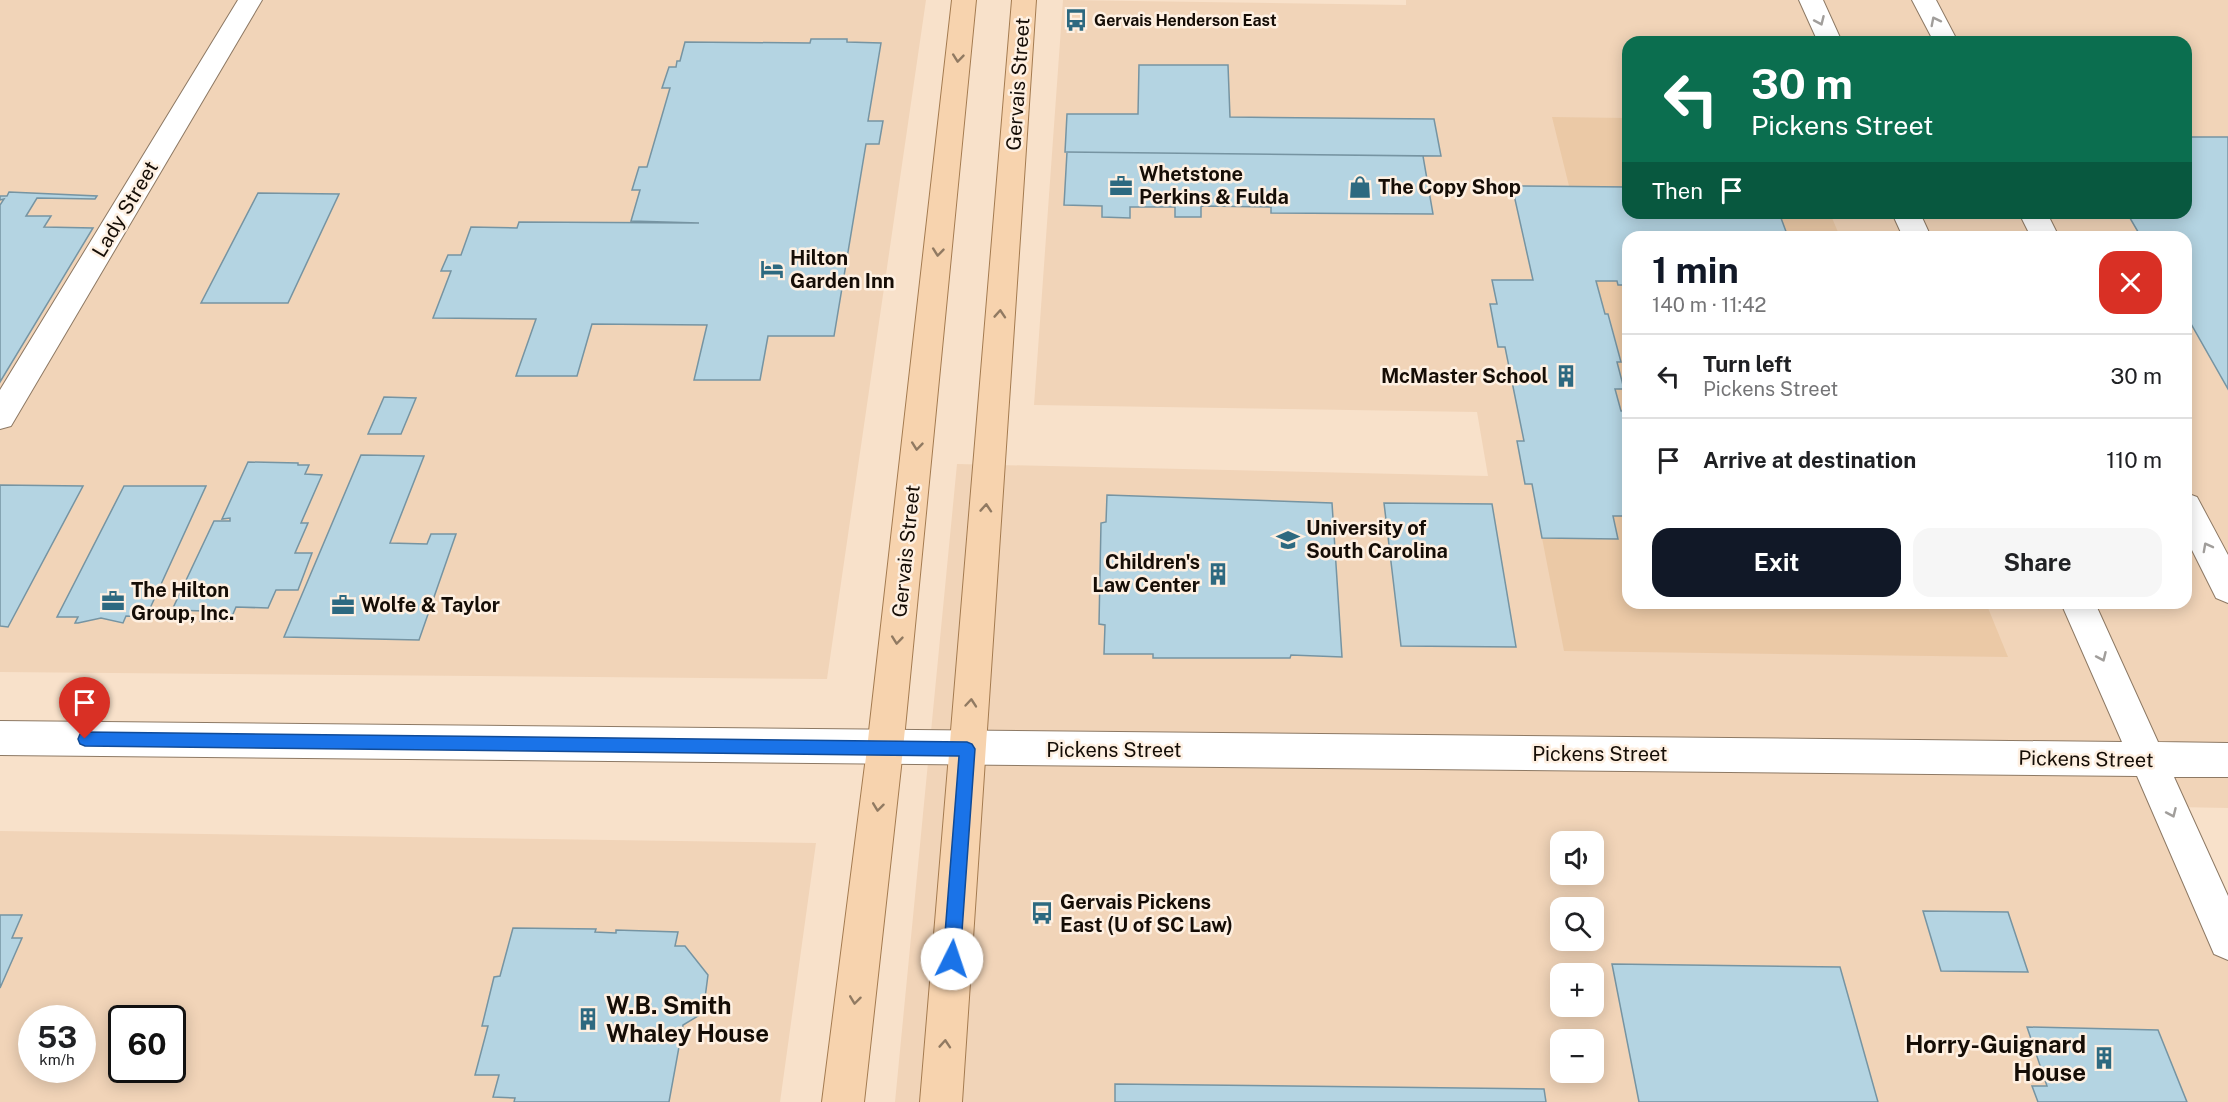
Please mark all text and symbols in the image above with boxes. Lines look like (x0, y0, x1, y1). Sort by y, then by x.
bus stop icon: Gervais Henderson East (1063, 7, 1089, 33)
place label: Gervais Henderson East (1094, 11, 1277, 30)
one-way arrow (1813, 15, 1825, 26)
street label: Gervais Street (1001, 17, 1035, 151)
one-way arrow (1931, 17, 1942, 27)
one-way arrow (952, 54, 965, 63)
text: 30 m (1751, 59, 1853, 108)
icon: left (1652, 60, 1730, 138)
text: Pickens Street (1751, 109, 1934, 141)
street label: Lady Street (87, 156, 163, 262)
place label: Whetstone Perkins & Fulda (1139, 162, 1289, 209)
office icon: Whetstone Perkins & Fulda (1108, 173, 1134, 199)
shop icon: The Copy Shop (1347, 174, 1373, 200)
icon: arrive (1715, 174, 1748, 207)
place label: The Copy Shop (1378, 175, 1521, 199)
text: Then (1652, 178, 1703, 204)
place label: Hilton Garden Inn (790, 246, 895, 293)
one-way arrow (932, 248, 945, 257)
text: 1 min (1652, 249, 1739, 291)
button: close (2099, 251, 2162, 314)
hotel icon: Hilton Garden Inn (759, 256, 785, 282)
text: 140 m · 11:42 (1652, 293, 1766, 317)
one-way arrow (993, 309, 1006, 318)
text: Turn left (1703, 351, 1792, 377)
icon: left (1652, 360, 1685, 393)
building icon: McMaster School (1553, 363, 1579, 389)
text: 30 m (2110, 363, 2162, 389)
place label: McMaster School (1381, 364, 1548, 388)
text: Pickens Street (1703, 377, 1838, 401)
one-way arrow (911, 441, 924, 451)
icon: arrive (1652, 444, 1685, 477)
text: Arrive at destination (1703, 447, 1916, 473)
text: 110 m (2106, 447, 2162, 473)
street label: Gervais Street (887, 483, 925, 619)
one-way arrow (979, 504, 992, 513)
place label: University of South Carolina (1306, 516, 1448, 563)
school or university icon: University of South Carolina (1275, 527, 1301, 553)
button: Exit (1652, 528, 1901, 597)
button: Share (1913, 528, 2162, 597)
one-way arrow (2203, 543, 2214, 553)
place label: Children's Law Center (1092, 550, 1200, 597)
building icon: Children's Law Center (1205, 561, 1231, 587)
place label: The Hilton Group, Inc. (131, 578, 234, 625)
office icon: The Hilton Group, Inc. (100, 588, 126, 614)
office icon: Wolfe & Taylor (330, 592, 356, 618)
place label: Wolfe & Taylor (361, 593, 500, 617)
one-way arrow (891, 635, 904, 644)
one-way arrow (2095, 650, 2107, 661)
pin (59, 677, 110, 739)
icon: arrive (68, 686, 101, 719)
one-way arrow (964, 698, 977, 707)
street label: Pickens Street (1046, 738, 1182, 762)
street label: Pickens Street (1532, 742, 1668, 766)
street label: Pickens Street (2018, 746, 2154, 772)
one-way arrow (873, 802, 885, 811)
one-way arrow (2164, 806, 2176, 817)
map controls (1550, 831, 1604, 1083)
button: sound (1550, 831, 1604, 885)
place label: Gervais Pickens East (U of SC Law) (1060, 890, 1233, 937)
button: search (1550, 897, 1604, 951)
bus stop icon: Gervais Pickens East (U of SC Law) (1029, 900, 1055, 926)
position arrow (920, 927, 984, 991)
button: + (1550, 963, 1604, 1017)
place label: W.B. Smith Whaley House (606, 991, 769, 1047)
one-way arrow (850, 996, 862, 1005)
speed limit sign: 60 (108, 1005, 186, 1083)
building icon: W.B. Smith Whaley House (575, 1006, 601, 1032)
text: 53 (37, 1019, 77, 1055)
button: − (1550, 1029, 1604, 1083)
place label: Horry-Guignard House (1905, 1030, 2086, 1086)
one-way arrow (938, 1039, 951, 1048)
building icon: Horry-Guignard House (2091, 1045, 2117, 1071)
text: km/h (39, 1051, 75, 1068)

